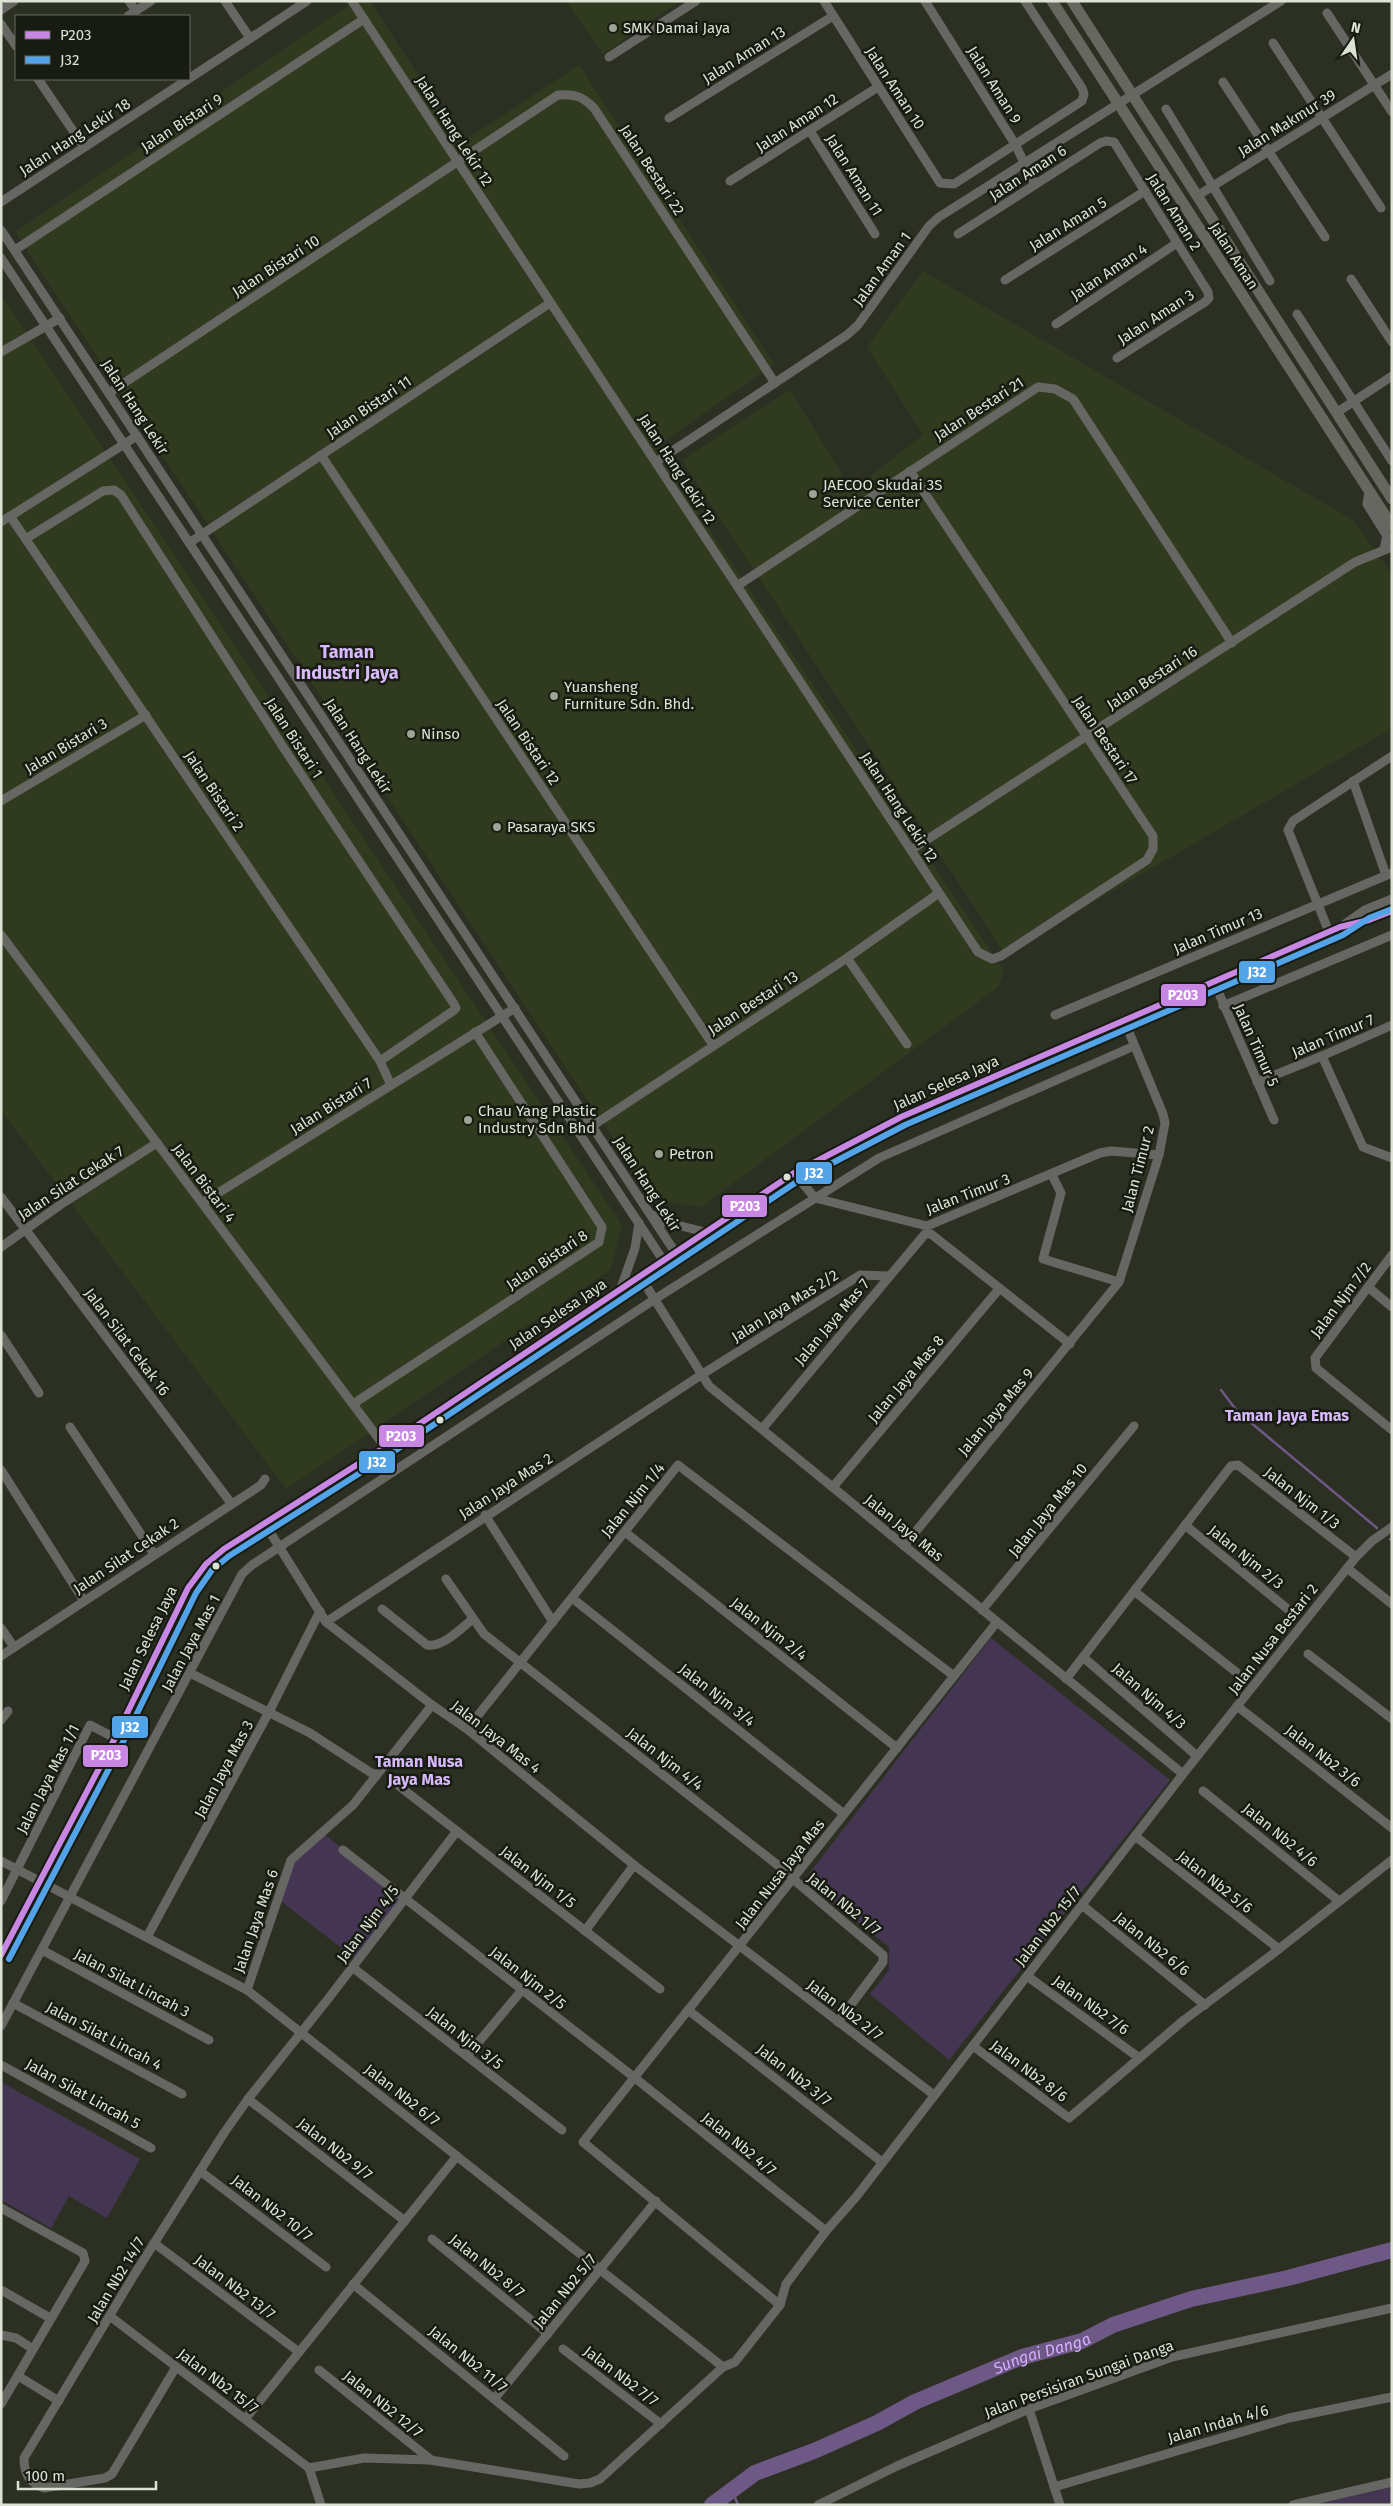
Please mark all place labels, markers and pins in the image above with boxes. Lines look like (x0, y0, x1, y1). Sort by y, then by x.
place label: SMK Damai Jaya (623, 19, 730, 37)
marker: SMK Damai Jaya (607, 22, 619, 34)
place label: JAECOO Skudai 3S Service Center (823, 476, 942, 511)
marker: JAECOO Skudai 3S Service Center (807, 488, 819, 500)
place label: Yuansheng Furniture Sdn. Bhd. (564, 678, 694, 713)
marker: Yuansheng Furniture Sdn. Bhd. (548, 690, 560, 702)
place label: Ninso (421, 725, 460, 743)
marker: Ninso (405, 728, 417, 740)
place label: Pasaraya SKS (507, 818, 595, 836)
marker: Pasaraya SKS (491, 821, 503, 833)
place label: Chau Yang Plastic Industry Sdn Bhd (478, 1102, 596, 1137)
marker: Chau Yang Plastic Industry Sdn Bhd (462, 1114, 474, 1126)
place label: Petron (669, 1145, 714, 1163)
marker: Petron (653, 1148, 665, 1160)
unlabelled marker (782, 1172, 792, 1182)
unlabelled marker (435, 1415, 445, 1425)
unlabelled marker (211, 1561, 221, 1571)

